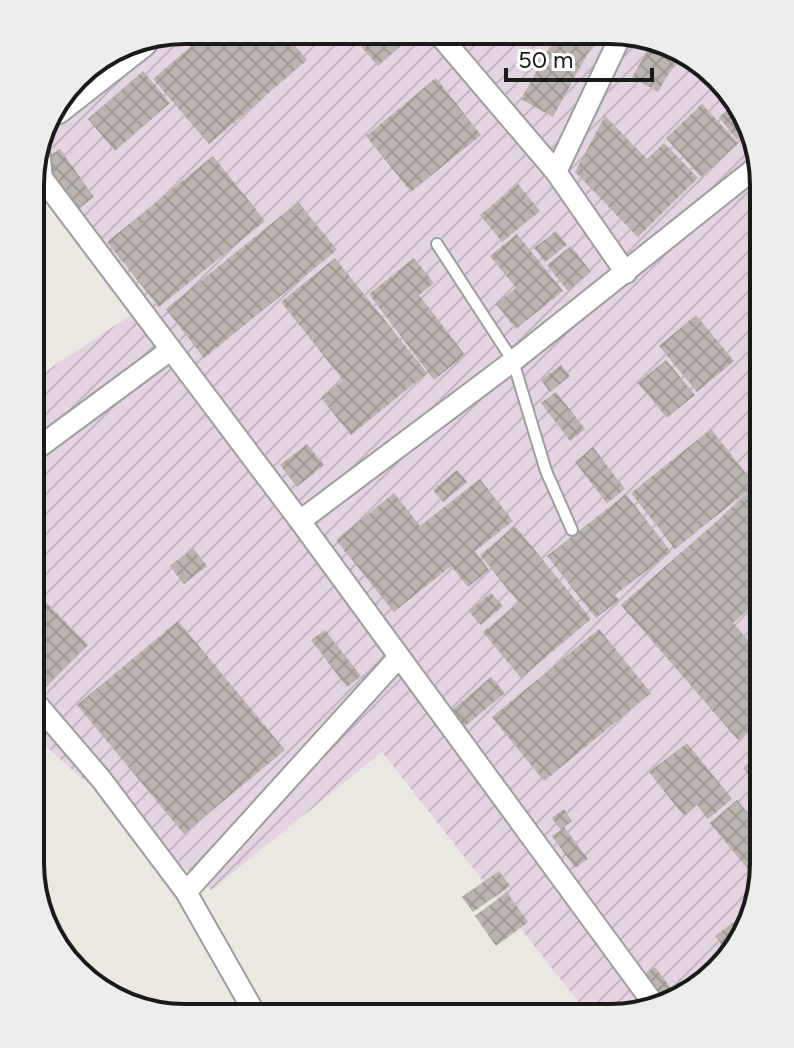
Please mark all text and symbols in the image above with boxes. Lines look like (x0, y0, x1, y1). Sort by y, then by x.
scale bar (506, 32, 652, 82)
text: 50 m (518, 45, 574, 74)

